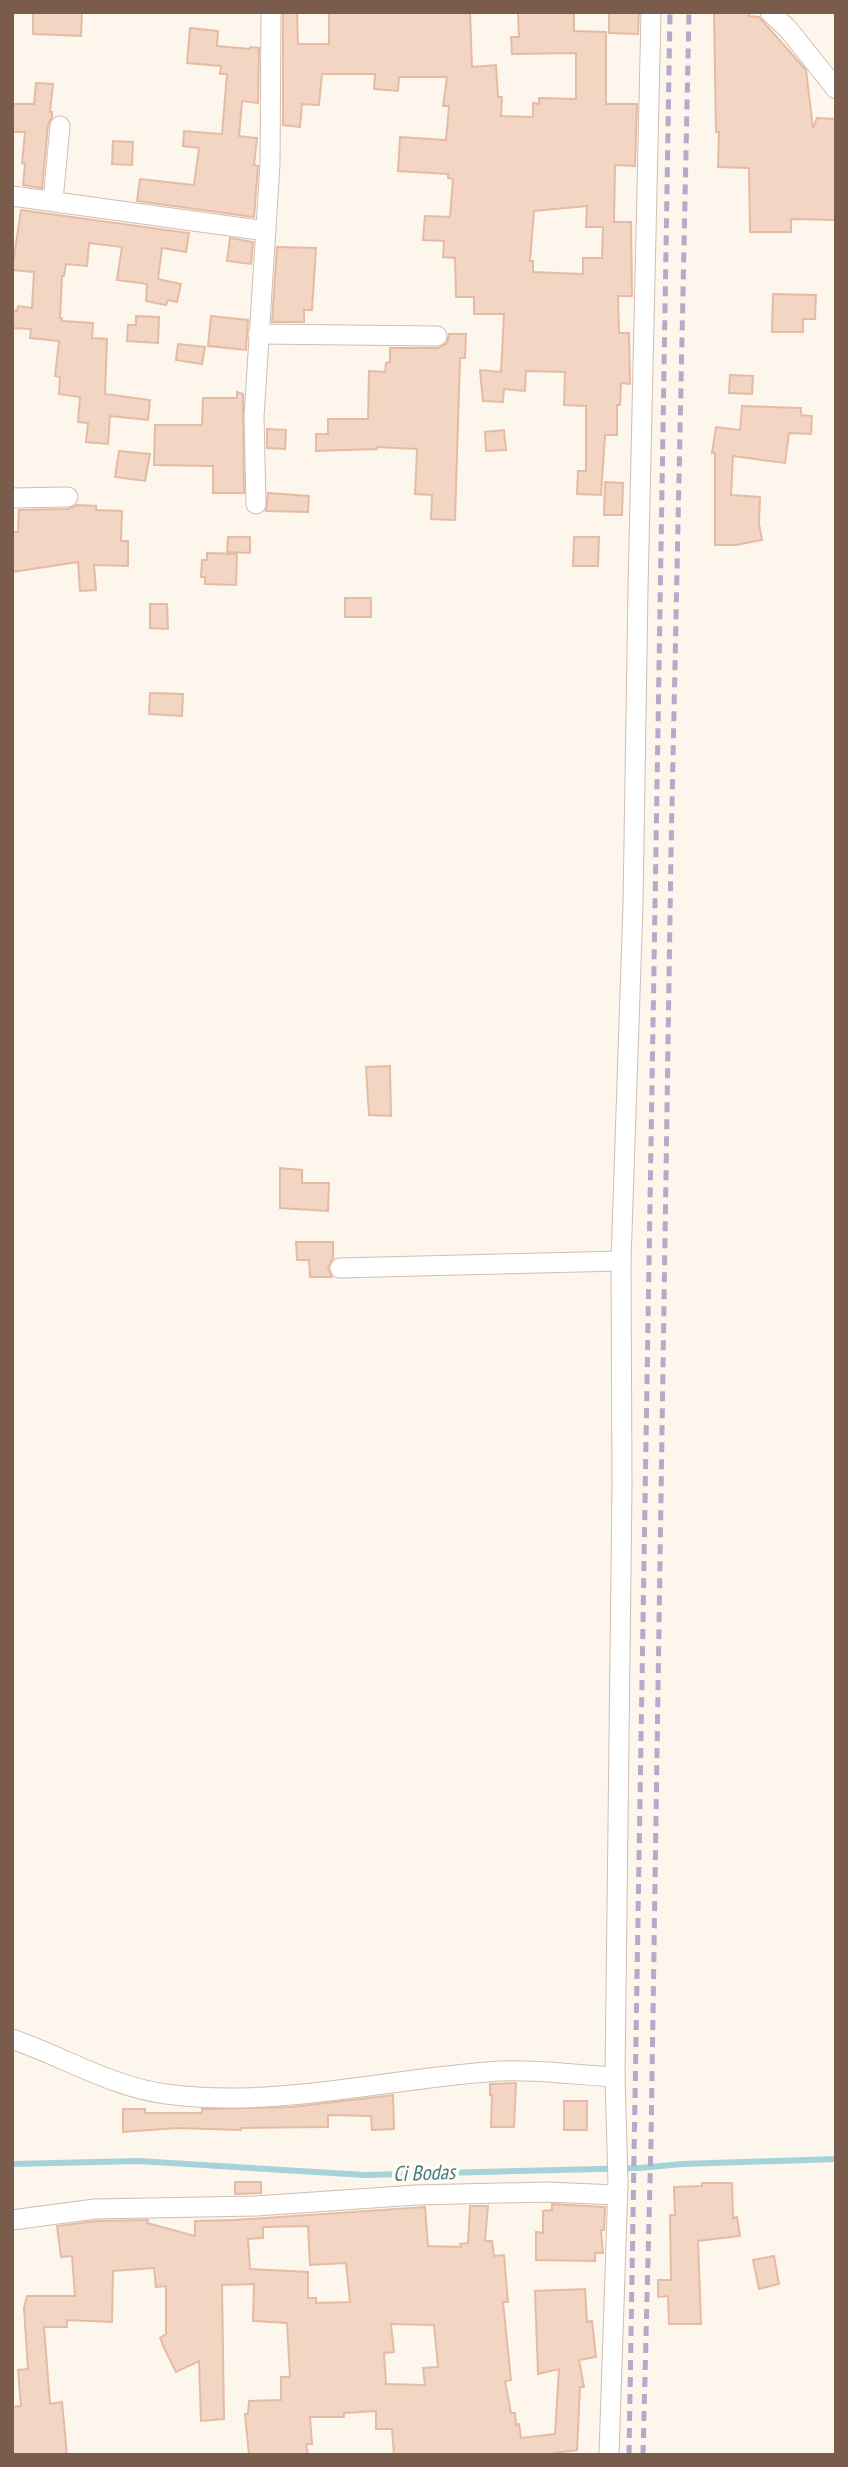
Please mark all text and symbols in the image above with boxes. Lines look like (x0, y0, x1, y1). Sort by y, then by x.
water label: Ci Bodas (392, 2158, 457, 2187)

